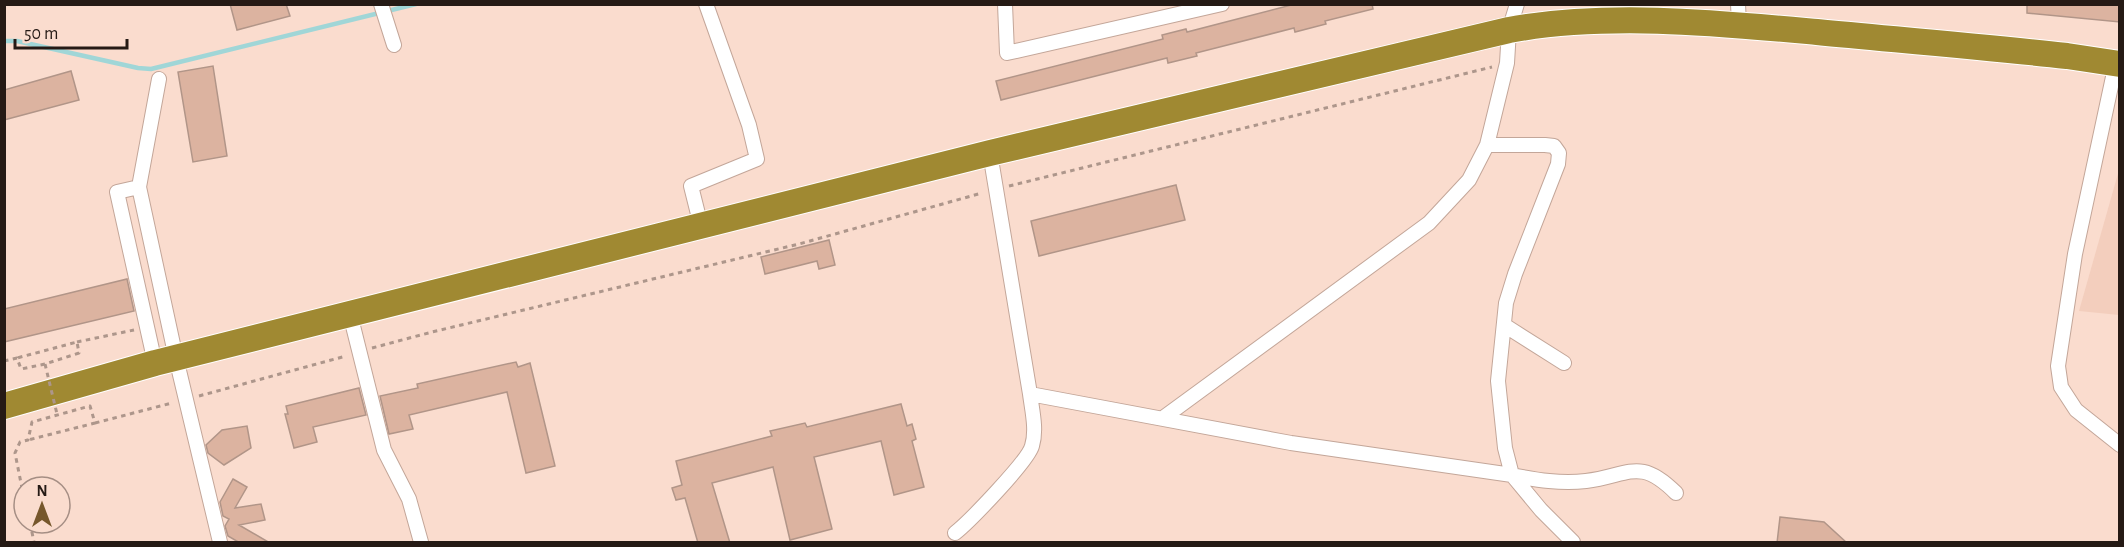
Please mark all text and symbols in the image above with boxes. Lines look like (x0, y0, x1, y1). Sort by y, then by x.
scale bar (15, 12, 128, 50)
text: 50 m (24, 25, 58, 43)
north arrow (12, 475, 72, 535)
text: N (36, 483, 48, 499)

